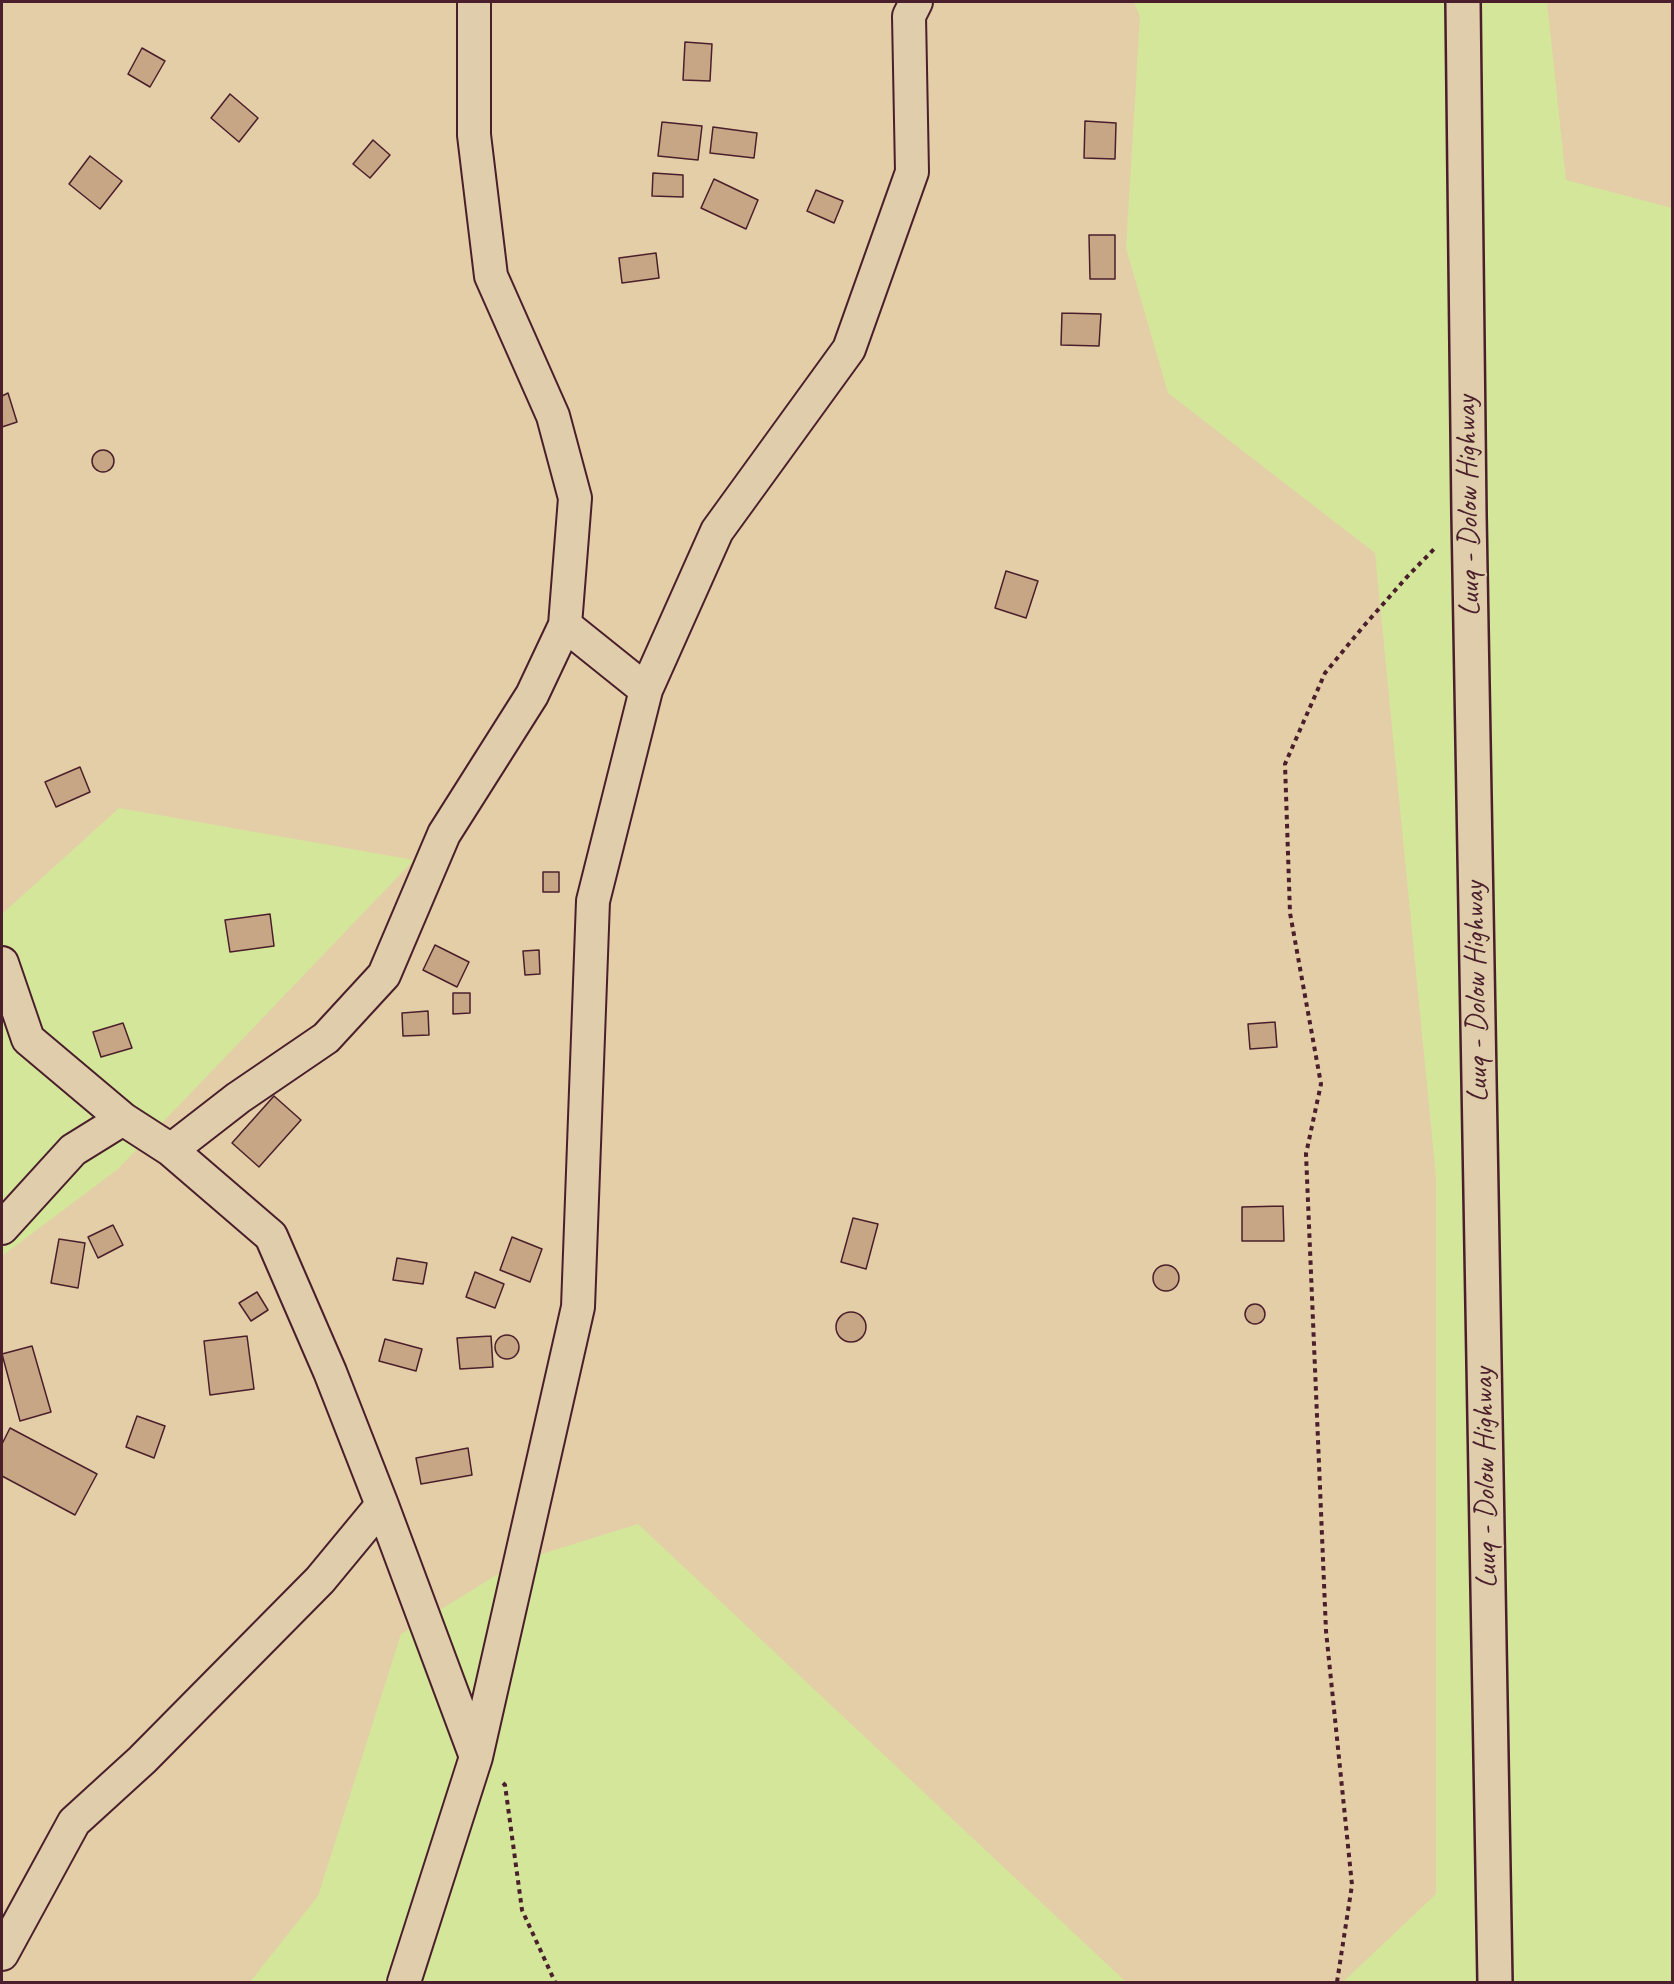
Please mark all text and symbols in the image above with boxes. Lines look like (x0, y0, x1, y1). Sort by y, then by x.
street label: Luuq - Dolow Highway (1449, 395, 1489, 617)
street label: Luuq - Dolow Highway (1457, 881, 1497, 1103)
street label: Luuq - Dolow Highway (1466, 1367, 1506, 1589)

